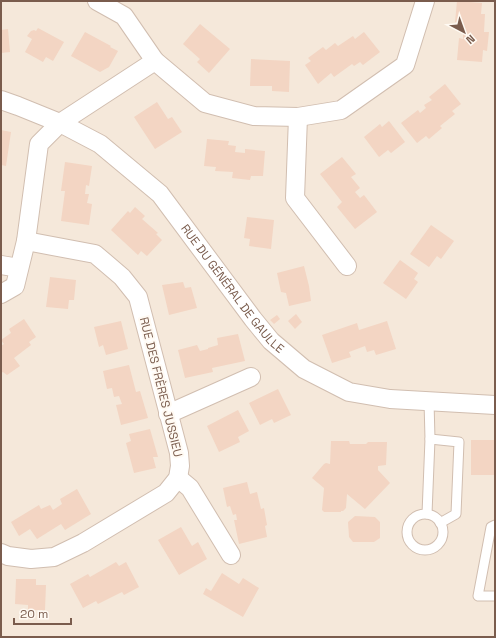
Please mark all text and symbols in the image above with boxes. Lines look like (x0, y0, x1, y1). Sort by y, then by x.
north arrow (444, 12, 484, 52)
text: N (463, 32, 478, 47)
street label: RUE DU GÉNÉRAL DE GAULLE (177, 221, 288, 357)
street label: RUE DES FRÈRES JUSSIEU (136, 315, 186, 459)
scale bar (14, 600, 71, 626)
text: 20 m (20, 606, 48, 622)

